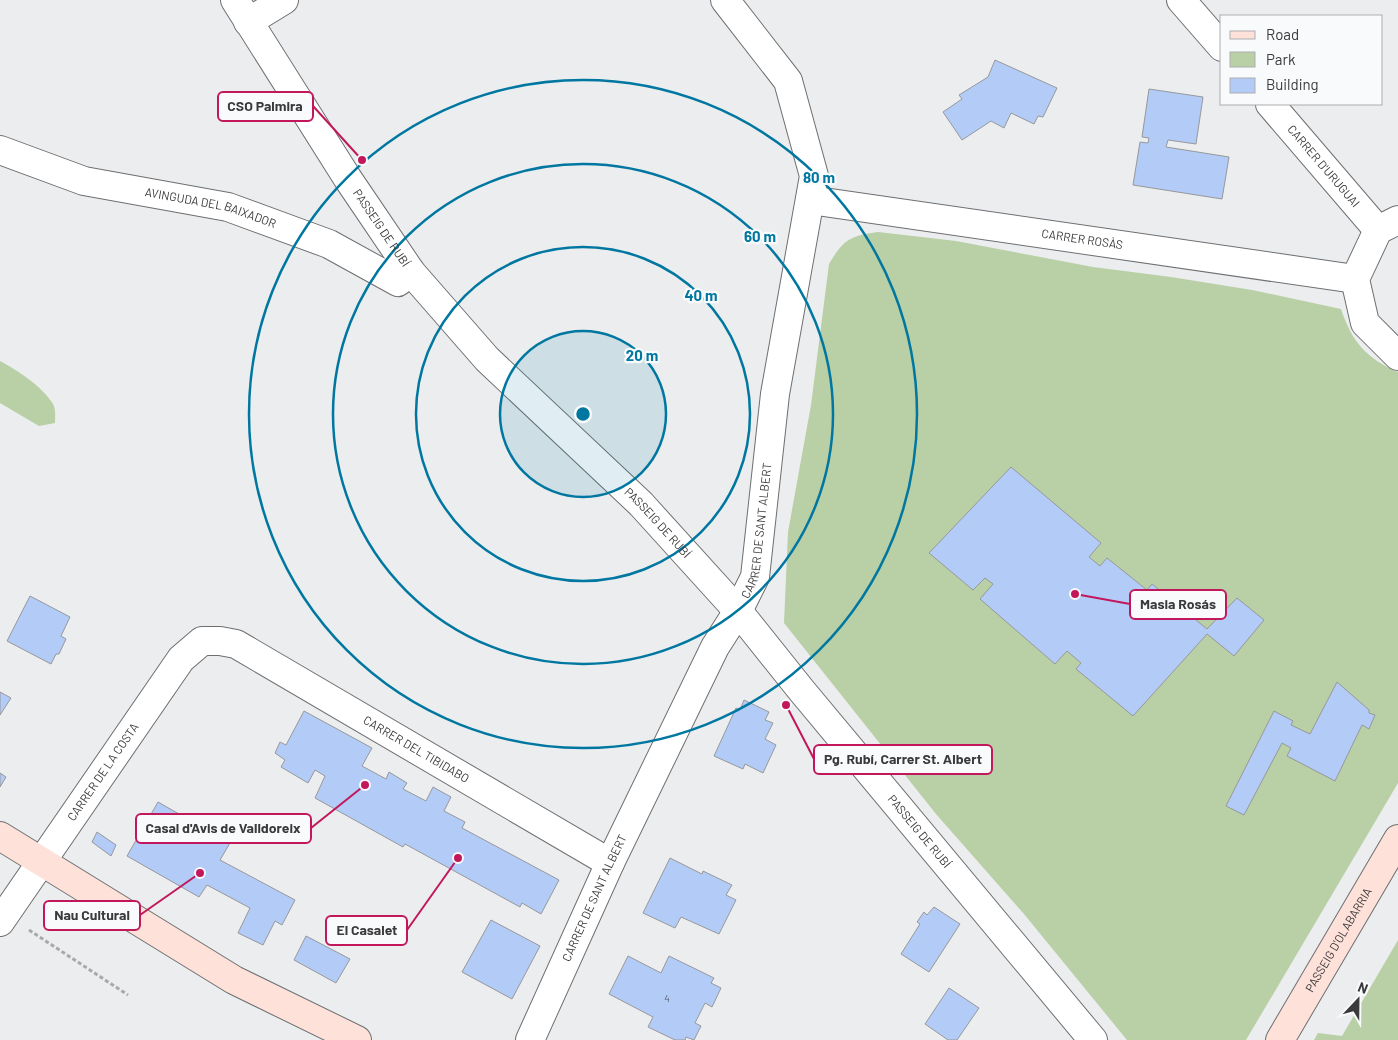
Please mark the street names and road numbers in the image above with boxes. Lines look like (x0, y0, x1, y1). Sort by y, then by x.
street label: CARRER D'URUGUAI (1285, 122, 1363, 209)
street label: AVINGUDA DEL BAIXADOR (144, 184, 278, 230)
street label: PASSEIG DE RUBÍ (351, 186, 413, 269)
street label: CARRER ROSÀS (1041, 226, 1124, 251)
street label: CARRER DE SANT ALBERT (737, 462, 773, 600)
street label: PASSEIG DE RUBÍ (622, 484, 694, 560)
street label: CARRER DEL TIBIDABO (361, 712, 472, 785)
street label: CARRER DE LA COSTA (64, 720, 141, 823)
street label: PASSEIG DE RUBÍ (886, 792, 954, 870)
street label: CARRER DE SANT ALBERT (559, 832, 629, 963)
street label: PASSEIG D'OLABARRIA (1302, 885, 1374, 994)

